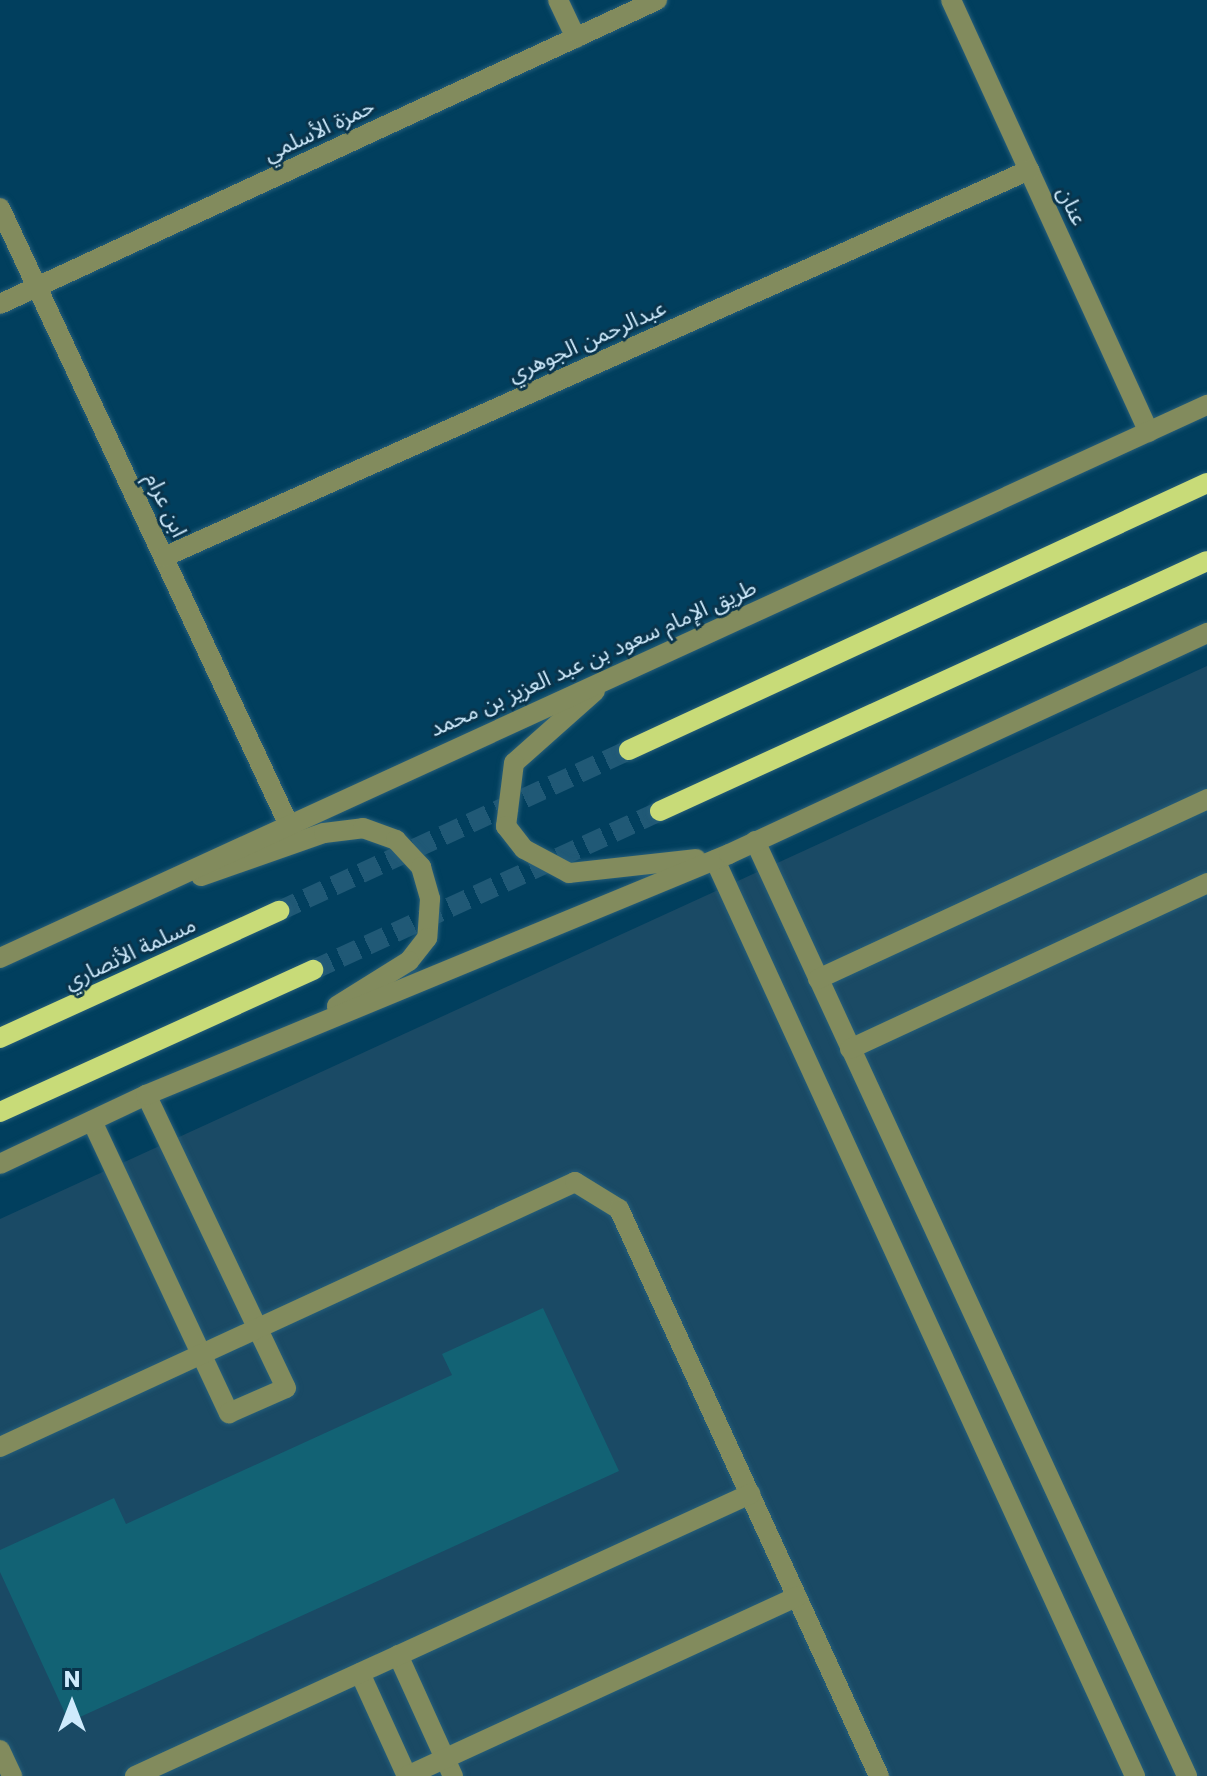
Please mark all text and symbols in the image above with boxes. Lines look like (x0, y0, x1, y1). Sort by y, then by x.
street label: حمزة الأسلمي (259, 93, 379, 167)
street label: عنان (1052, 182, 1092, 230)
street label: عبدالرحمن الجوهري (504, 294, 670, 388)
street label: ابن عرام (140, 469, 192, 541)
street label: طريق الإمام سعود بن عبد العزيز بن محمد (426, 574, 760, 742)
street label: مسلمة الأنصاري (60, 911, 200, 995)
north arrow (32, 1664, 112, 1744)
text: N (64, 1664, 80, 1695)

